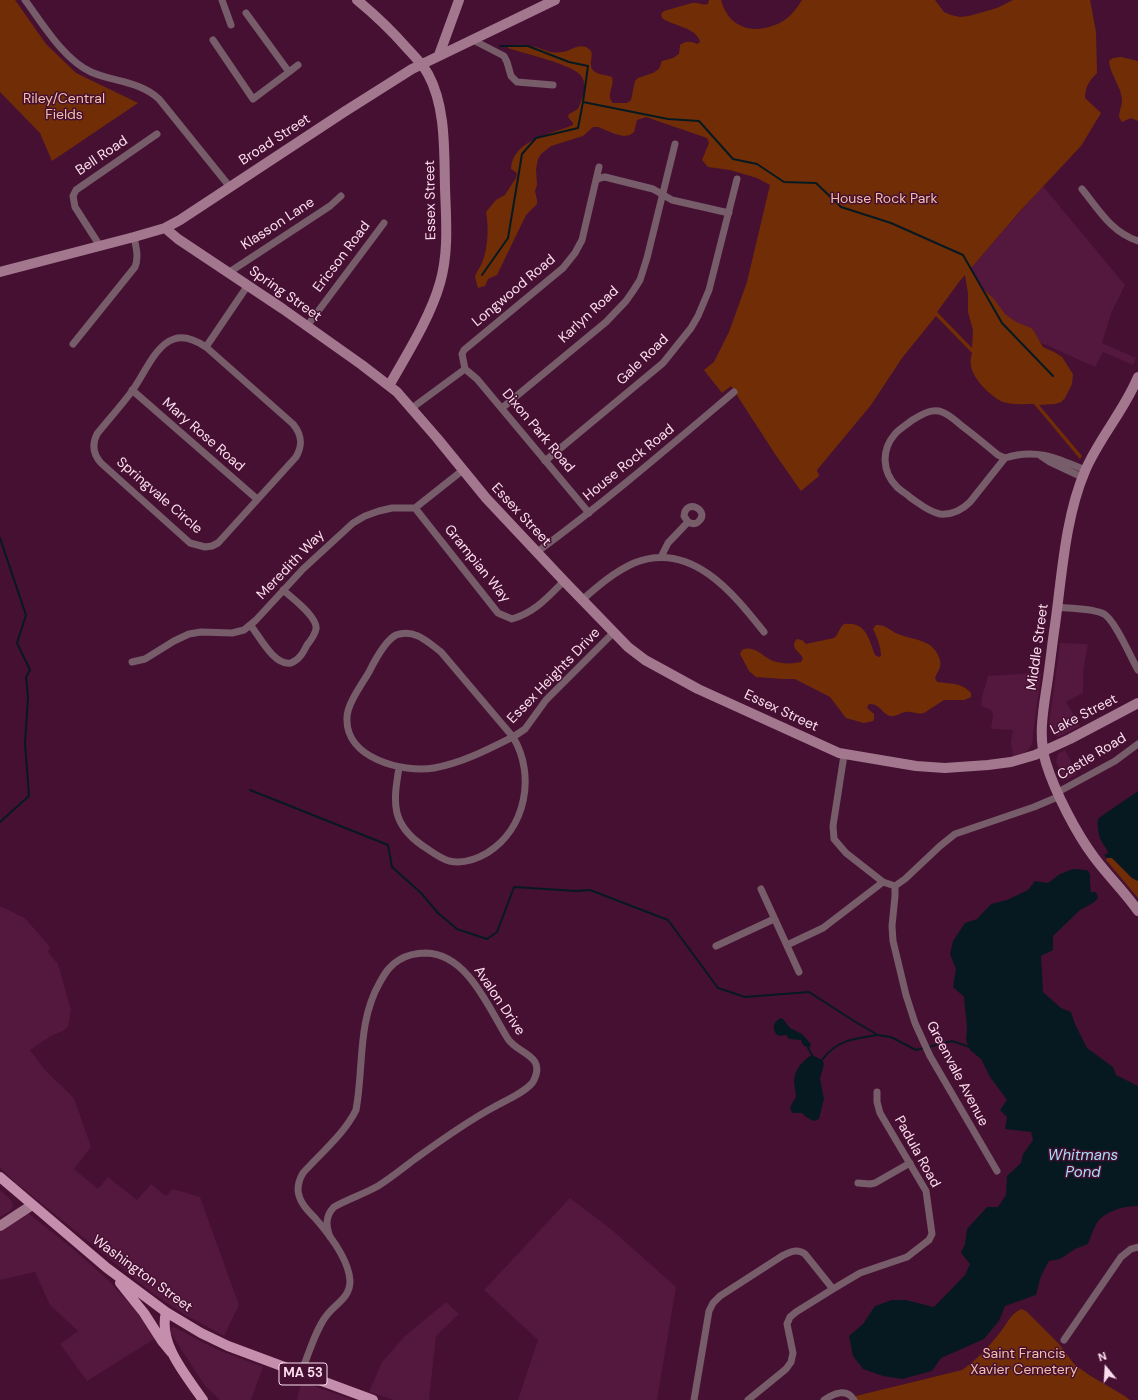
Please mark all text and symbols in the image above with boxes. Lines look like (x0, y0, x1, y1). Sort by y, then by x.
park label: Riley/Central Fields (23, 91, 105, 124)
street label: Broad Street (236, 111, 314, 169)
street label: Bell Road (73, 133, 131, 179)
street label: Essex Street (422, 160, 440, 240)
park label: House Rock Park (830, 191, 938, 207)
street label: Klasson Lane (238, 194, 318, 254)
street label: Ericson Road (310, 218, 374, 296)
street label: Longwood Road (469, 251, 559, 331)
street label: Spring Street (246, 263, 324, 325)
street label: Karlyn Road (556, 283, 622, 347)
street label: Gale Road (614, 331, 672, 389)
street label: Dixon Park Road (498, 386, 578, 476)
street label: Mary Rose Road (158, 395, 248, 475)
street label: House Rock Road (580, 421, 678, 505)
street label: Springvale Circle (113, 454, 205, 538)
street label: Essex Street (488, 480, 554, 550)
street label: Grampian Way (440, 522, 514, 606)
street label: Meredith Way (254, 527, 328, 603)
street label: Middle Street (1024, 603, 1052, 691)
street label: Essex Heights Drive (504, 625, 604, 727)
street label: Essex Street (741, 686, 821, 736)
street label: Lake Street (1048, 691, 1120, 739)
street label: Castle Road (1055, 730, 1129, 784)
street label: Avalon Drive (470, 963, 528, 1039)
street label: Greenvale Avenue (922, 1019, 992, 1129)
street label: Padula Road (890, 1113, 944, 1191)
water label: Whitmans Pond (1048, 1147, 1118, 1182)
street label: Washington Street (89, 1232, 195, 1316)
park label: Saint Francis Xavier Cemetery (970, 1346, 1078, 1378)
north arrow (1086, 1348, 1126, 1388)
text: N (1096, 1349, 1108, 1364)
road number: MA 53 (279, 1363, 327, 1385)

